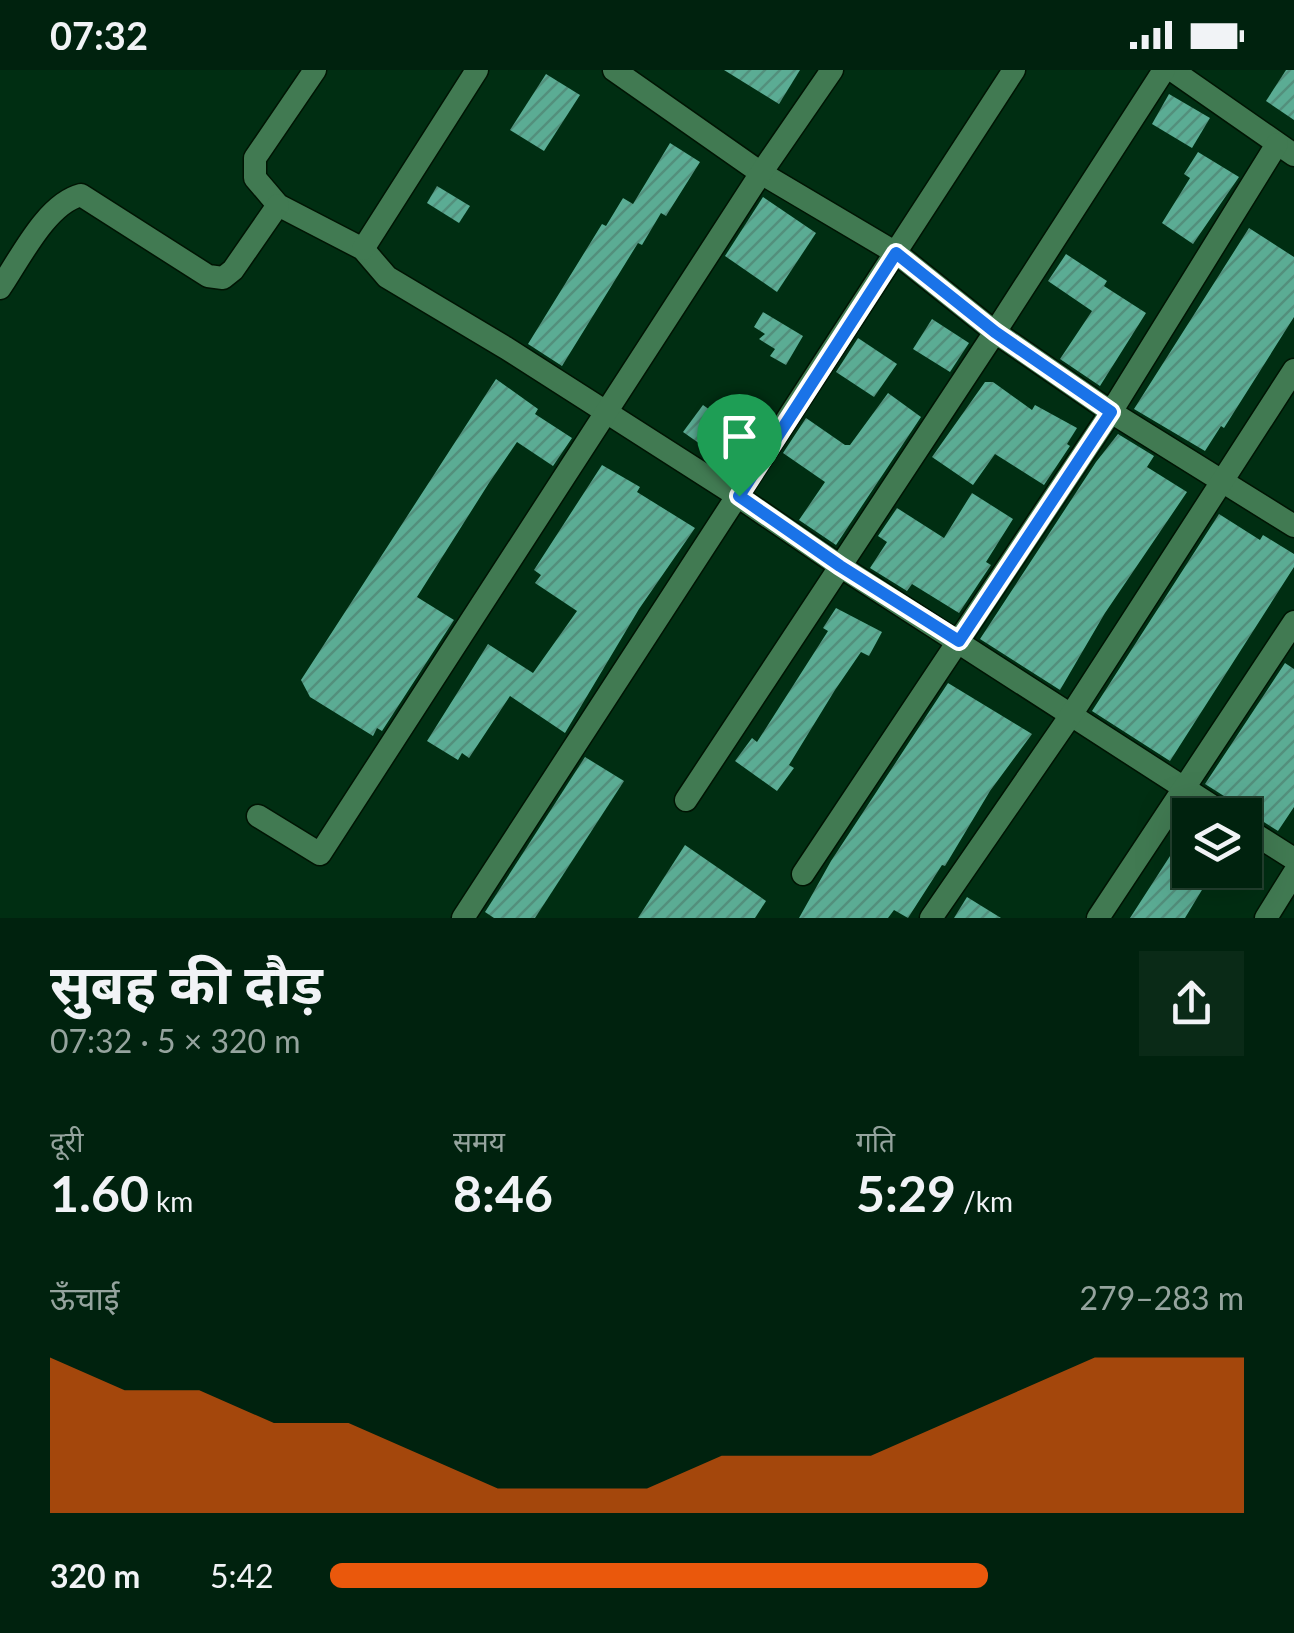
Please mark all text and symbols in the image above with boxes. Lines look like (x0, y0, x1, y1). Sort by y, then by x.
text: 07:32 (50, 12, 148, 58)
pin (697, 394, 782, 497)
icon: arrive (712, 409, 767, 464)
map controls (1172, 798, 1262, 888)
button: layers (1172, 798, 1262, 888)
text: सुबह की दौड़ (50, 950, 323, 1016)
button: share (1139, 951, 1244, 1056)
text: 07:32 · 5 × 320 m (50, 1021, 301, 1060)
text: दूरी (50, 1124, 84, 1158)
text: समय (453, 1124, 505, 1158)
text: गति (856, 1124, 895, 1158)
text: 1.60 (50, 1163, 149, 1223)
text: 8:46 (453, 1163, 553, 1223)
text: 5:29 (856, 1163, 956, 1223)
text: km (149, 1184, 193, 1218)
text: /km (956, 1184, 1013, 1218)
text: ऊँचाई (50, 1278, 119, 1317)
text: 279–283 m (1080, 1278, 1244, 1317)
text: 320 m (50, 1556, 140, 1595)
text: 5:42 (210, 1556, 274, 1595)

